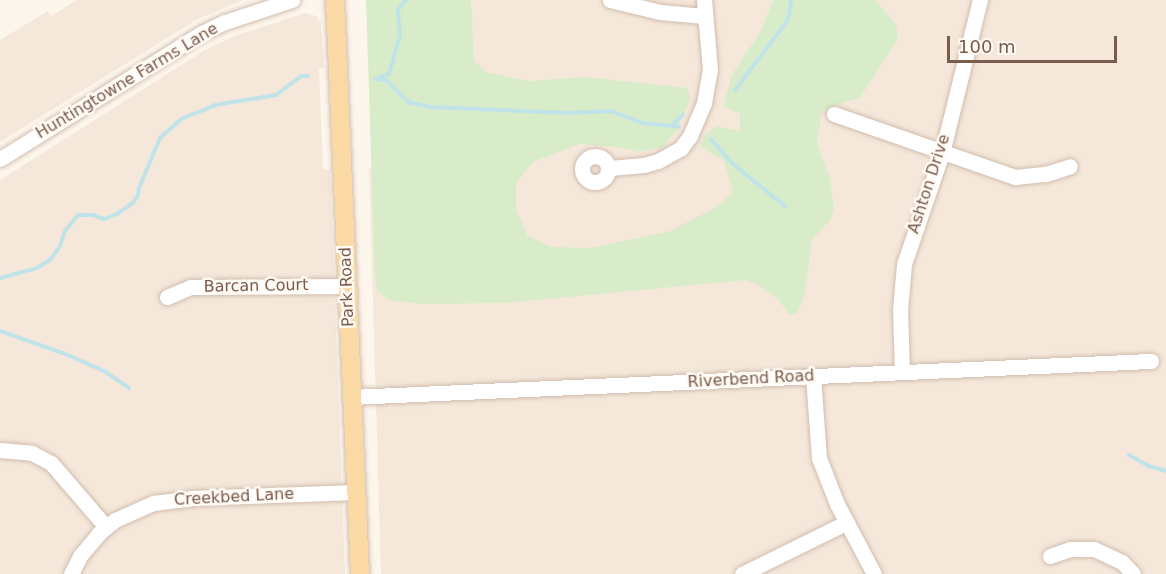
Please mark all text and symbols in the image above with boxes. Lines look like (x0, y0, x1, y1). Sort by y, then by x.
street label: Huntingtowne Farms Lane (32, 19, 222, 143)
scale bar (950, 24, 1120, 62)
text: 100 m (958, 36, 1016, 57)
street label: Ashton Drive (904, 132, 954, 236)
street label: Park Road (336, 247, 358, 327)
street label: Barcan Court (203, 275, 309, 297)
street label: Riverbend Road (687, 366, 815, 392)
street label: Creekbed Lane (173, 484, 295, 510)

